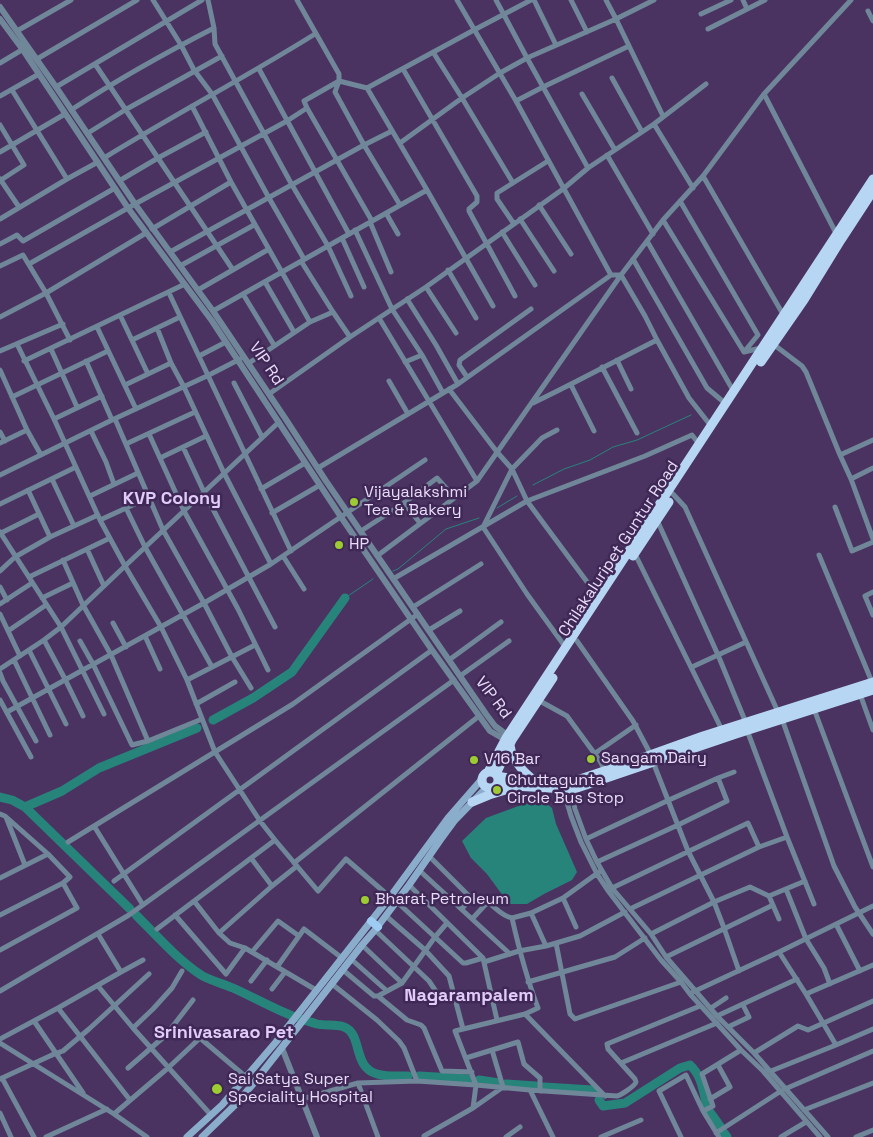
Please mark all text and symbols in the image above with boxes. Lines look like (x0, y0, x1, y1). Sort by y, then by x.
street label: VIP Rd (245, 339, 287, 389)
street label: Chilakaluripet Guntur Road (555, 457, 683, 641)
place label: Vijayalakshmi Tea & Bakery (364, 483, 467, 521)
district label: KVP Colony (123, 488, 221, 510)
marker: Vijayalakshmi Tea & Bakery (348, 496, 360, 508)
place label: HP (349, 535, 369, 555)
marker: HP (333, 539, 345, 551)
street label: VIP Rd (471, 673, 515, 723)
place label: Sangam Dairy (601, 749, 707, 769)
place label: V16 Bar (484, 750, 540, 770)
marker: Sangam Dairy (585, 753, 597, 765)
marker: V16 Bar (468, 754, 480, 766)
place label: Chuttagunta Circle Bus Stop (507, 771, 624, 809)
marker: Chuttagunta Circle Bus Stop (491, 784, 503, 796)
place label: Bharat Petroleum (375, 890, 509, 910)
marker: Bharat Petroleum (359, 894, 371, 906)
district label: Nagarampalem (404, 985, 534, 1007)
district label: Srinivasarao Pet (154, 1022, 294, 1044)
place label: Sai Satya Super Speciality Hospital (228, 1070, 373, 1108)
marker: Sai Satya Super Speciality Hospital (210, 1082, 224, 1096)

